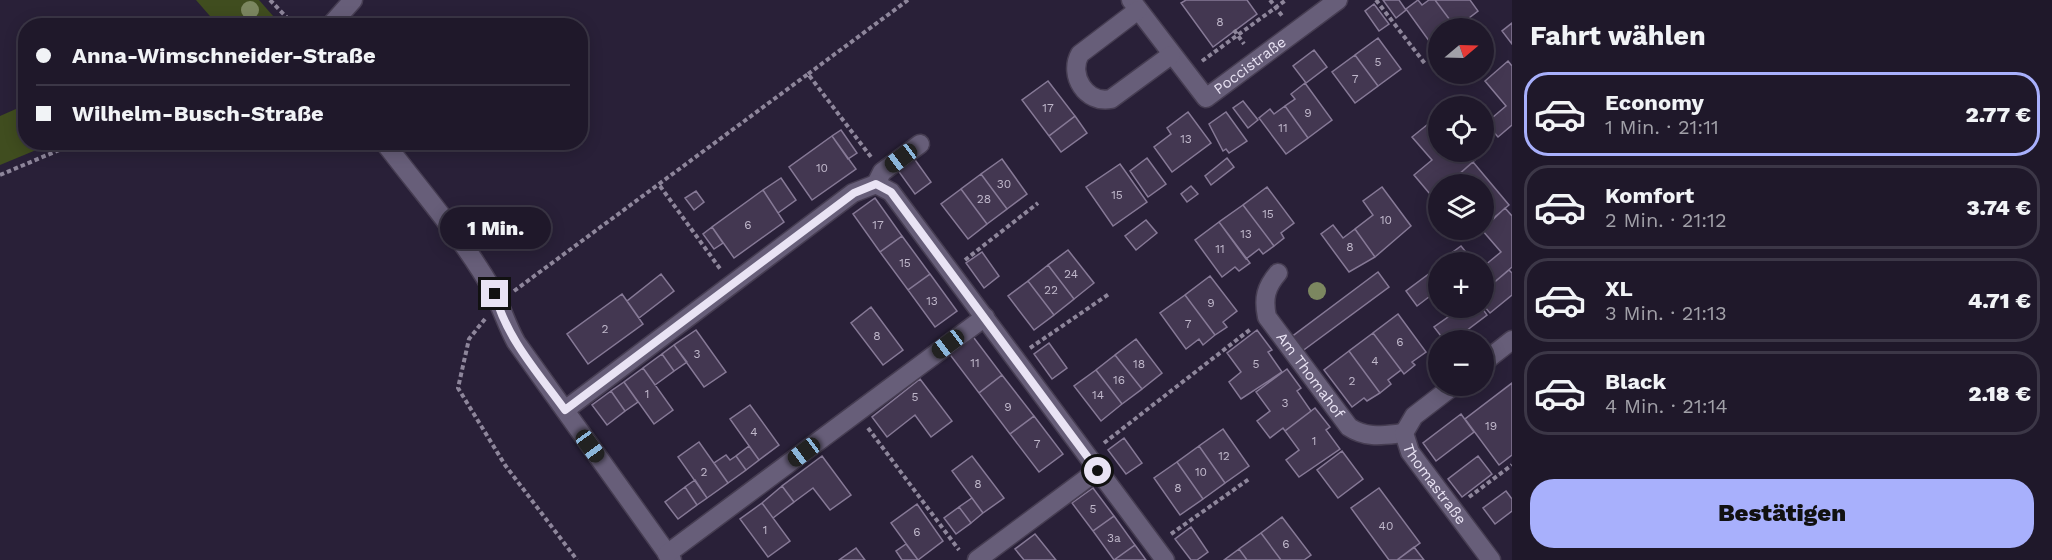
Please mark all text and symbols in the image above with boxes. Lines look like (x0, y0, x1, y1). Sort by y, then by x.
house number: 8 (1216, 15, 1224, 29)
north arrow (1428, 18, 1494, 84)
map controls (1428, 18, 1494, 396)
text: Fahrt wählen (1530, 20, 1706, 52)
street label: Poccistraße (1210, 33, 1289, 98)
text: Anna-Wimschneider-Straße (72, 43, 376, 68)
house number: 5 (1375, 55, 1382, 69)
house number: 7 (1352, 72, 1359, 86)
icon: car (1533, 87, 1587, 141)
text: Economy (1605, 90, 1704, 115)
button: locate (1428, 96, 1494, 162)
text: Wilhelm-Busch-Straße (72, 101, 324, 126)
house number: 17 (1042, 101, 1054, 115)
text: 2.77 € (1966, 102, 2031, 127)
house number: 9 (1304, 106, 1312, 120)
text: 1 Min. · 21:11 (1605, 115, 1719, 139)
house number: 11 (1278, 121, 1288, 135)
house number: 13 (1180, 132, 1192, 146)
car (881, 140, 921, 176)
house number: 10 (816, 161, 828, 175)
button: layers (1428, 174, 1494, 240)
house number: 30 (997, 177, 1011, 191)
icon: car (1533, 180, 1587, 234)
text: Komfort (1605, 183, 1694, 208)
house number: 15 (1111, 188, 1123, 202)
house number: 28 (977, 192, 991, 206)
text: 3.74 € (1966, 195, 2031, 220)
callout: 1 Min. (440, 207, 550, 249)
house number: 15 (1262, 207, 1274, 221)
text: 2 Min. · 21:12 (1605, 208, 1727, 232)
house number: 10 (1380, 213, 1392, 227)
text: 1 Min. (467, 216, 524, 240)
house number: 6 (744, 218, 752, 232)
house number: 17 (872, 218, 884, 232)
house number: 13 (1240, 227, 1252, 241)
house number: 8 (1346, 240, 1354, 254)
house number: 11 (1215, 242, 1225, 256)
button: + (1428, 252, 1494, 318)
house number: 15 (899, 256, 911, 270)
house number: 24 (1064, 267, 1078, 281)
icon: car (1533, 273, 1587, 327)
text: XL (1605, 276, 1633, 301)
route end (481, 280, 508, 307)
house number: 22 (1044, 283, 1058, 297)
text: 4.71 € (1968, 288, 2031, 313)
house number: 13 (926, 294, 938, 308)
house number: 9 (1207, 296, 1215, 310)
text: 3 Min. · 21:13 (1605, 301, 1727, 325)
house number: 7 (1185, 317, 1192, 331)
house number: 2 (602, 322, 609, 336)
car (928, 326, 968, 362)
house number: 8 (873, 329, 881, 343)
street label: Am Thomahof (1272, 329, 1348, 422)
button: − (1428, 330, 1494, 396)
house number: 6 (1396, 335, 1404, 349)
house number: 3 (694, 347, 701, 361)
house number: 4 (1371, 354, 1379, 368)
house number: 11 (970, 356, 980, 370)
house number: 18 (1133, 357, 1145, 371)
house number: 5 (1253, 357, 1260, 371)
icon: car (1533, 366, 1587, 420)
text: Black (1605, 369, 1666, 394)
house number: 16 (1113, 373, 1125, 387)
house number: 2 (1349, 374, 1356, 388)
text: 2.18 € (1968, 381, 2031, 406)
house number: 1 (645, 387, 649, 401)
house number: 14 (1092, 388, 1104, 402)
house number: 5 (912, 390, 919, 404)
text: 4 Min. · 21:14 (1605, 394, 1728, 418)
house number: 3 (1282, 396, 1289, 410)
house number: 9 (1004, 400, 1012, 414)
house number: 19 (1485, 419, 1497, 433)
house number: 4 (750, 425, 758, 439)
car (572, 426, 608, 466)
car (784, 434, 824, 470)
house number: 1 (1312, 434, 1316, 448)
house number: 7 (1034, 437, 1041, 451)
street label: Thomastraße (1399, 442, 1470, 528)
house number: 12 (1218, 449, 1230, 463)
route start (1084, 457, 1111, 484)
house number: 2 (701, 465, 708, 479)
house number: 10 (1195, 465, 1207, 479)
house number: 8 (974, 477, 982, 491)
button: Bestätigen (1530, 479, 2034, 548)
house number: 8 (1174, 481, 1182, 495)
house number: 5 (1090, 502, 1097, 516)
house number: 40 (1379, 519, 1393, 533)
house number: 1 (763, 523, 767, 537)
house number: 6 (913, 525, 921, 539)
house number: 3a (1107, 531, 1121, 545)
house number: 6 (1282, 537, 1290, 551)

